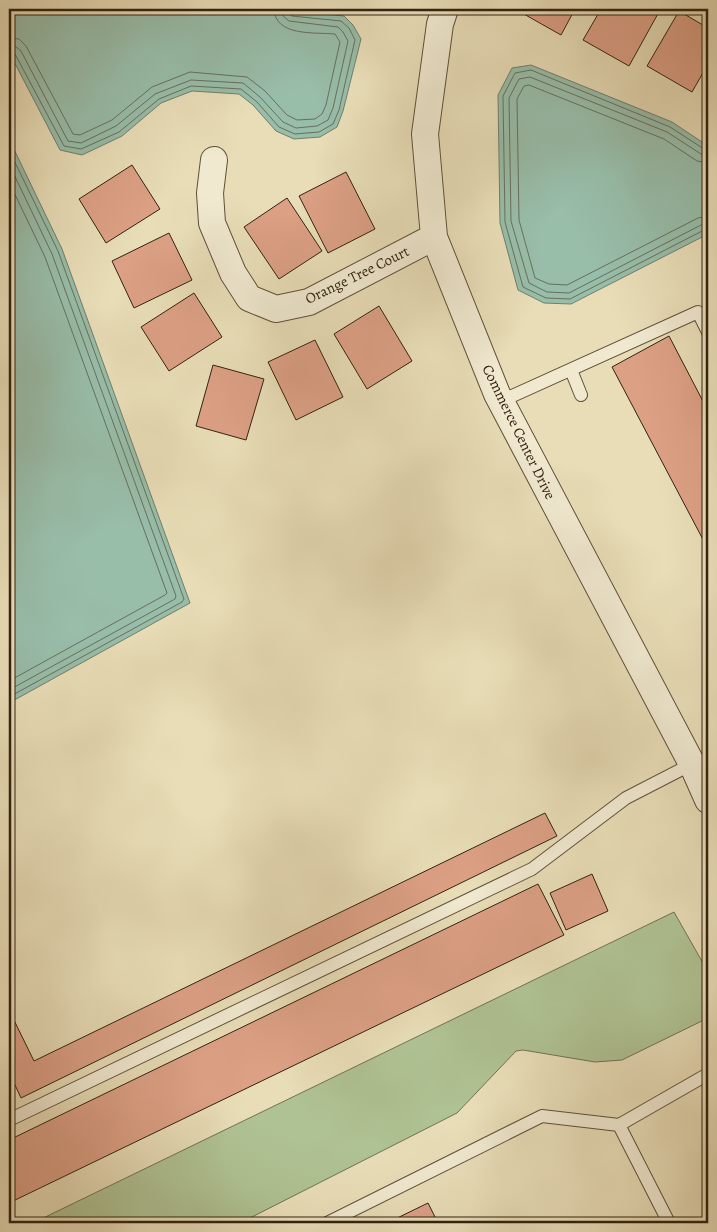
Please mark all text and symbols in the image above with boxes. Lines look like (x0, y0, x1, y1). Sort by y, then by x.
street label: Orange Tree Court (302, 241, 412, 309)
street label: Commerce Center Drive (478, 361, 560, 503)

